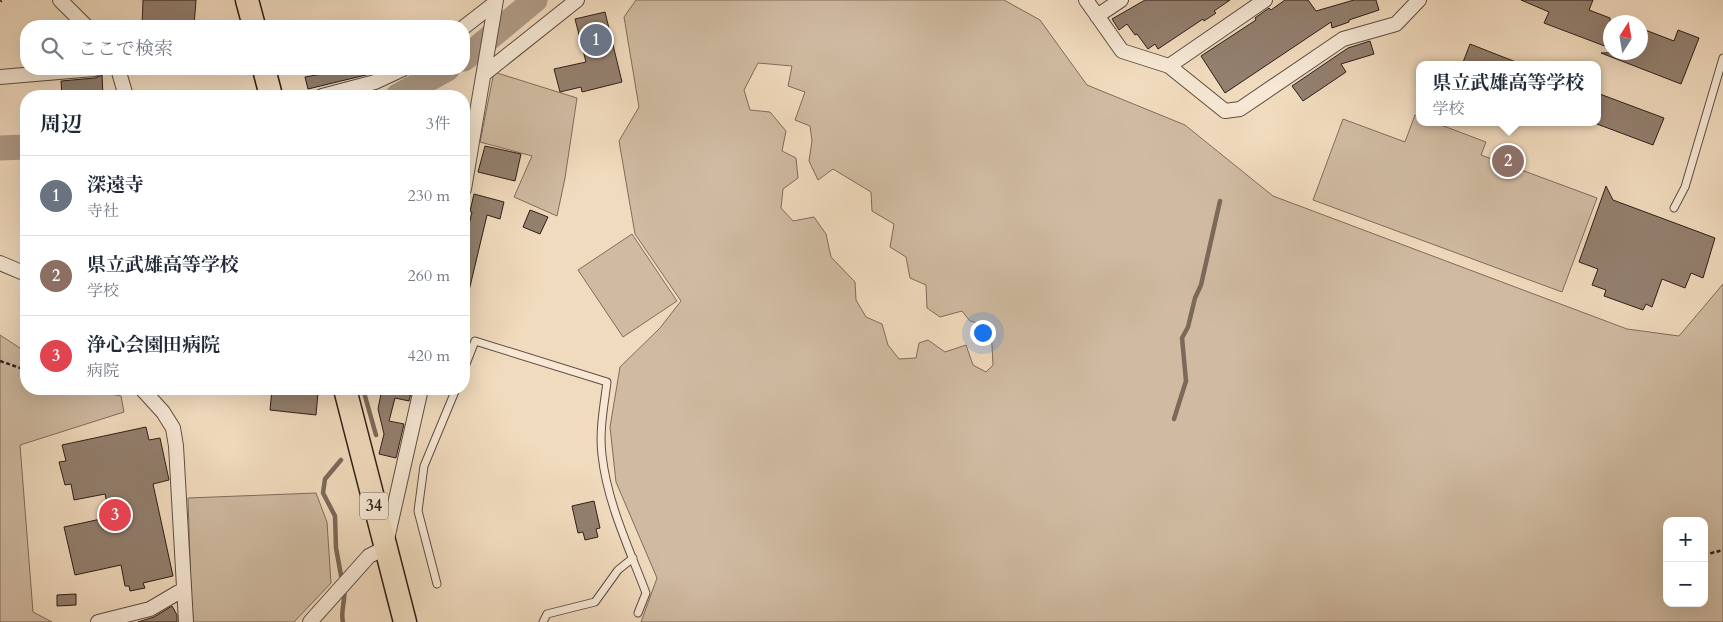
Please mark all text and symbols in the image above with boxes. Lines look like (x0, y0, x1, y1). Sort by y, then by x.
north arrow (1603, 15, 1648, 60)
search box (20, 20, 470, 75)
pin: 1 (580, 21, 612, 59)
icon: search (38, 34, 66, 62)
text: ここで検索 (78, 36, 173, 62)
popup (1416, 61, 1601, 126)
text: 県立武雄高等学校 (1432, 70, 1585, 96)
text: 学校 (1432, 98, 1465, 120)
text: 周辺 (40, 110, 82, 139)
text: 3件 (426, 113, 450, 135)
pin: 2 (1492, 142, 1524, 180)
text: 深遠寺 (87, 172, 144, 198)
text: 1 (52, 185, 60, 207)
text: 230 m (408, 185, 450, 207)
text: 寺社 (87, 200, 119, 222)
text: 県立武雄高等学校 (87, 252, 239, 278)
text: 2 (52, 265, 60, 287)
text: 260 m (408, 265, 450, 287)
text: 学校 (87, 280, 119, 302)
your location (970, 320, 996, 346)
text: 浄心会園田病院 (87, 332, 220, 358)
text: 3 (52, 345, 60, 367)
text: 420 m (408, 345, 450, 367)
text: 病院 (87, 360, 119, 382)
road number: 34 (360, 492, 388, 520)
pin: 3 (99, 496, 131, 534)
map controls (1663, 517, 1708, 607)
button: + (1663, 517, 1708, 562)
button: − (1663, 562, 1708, 607)

